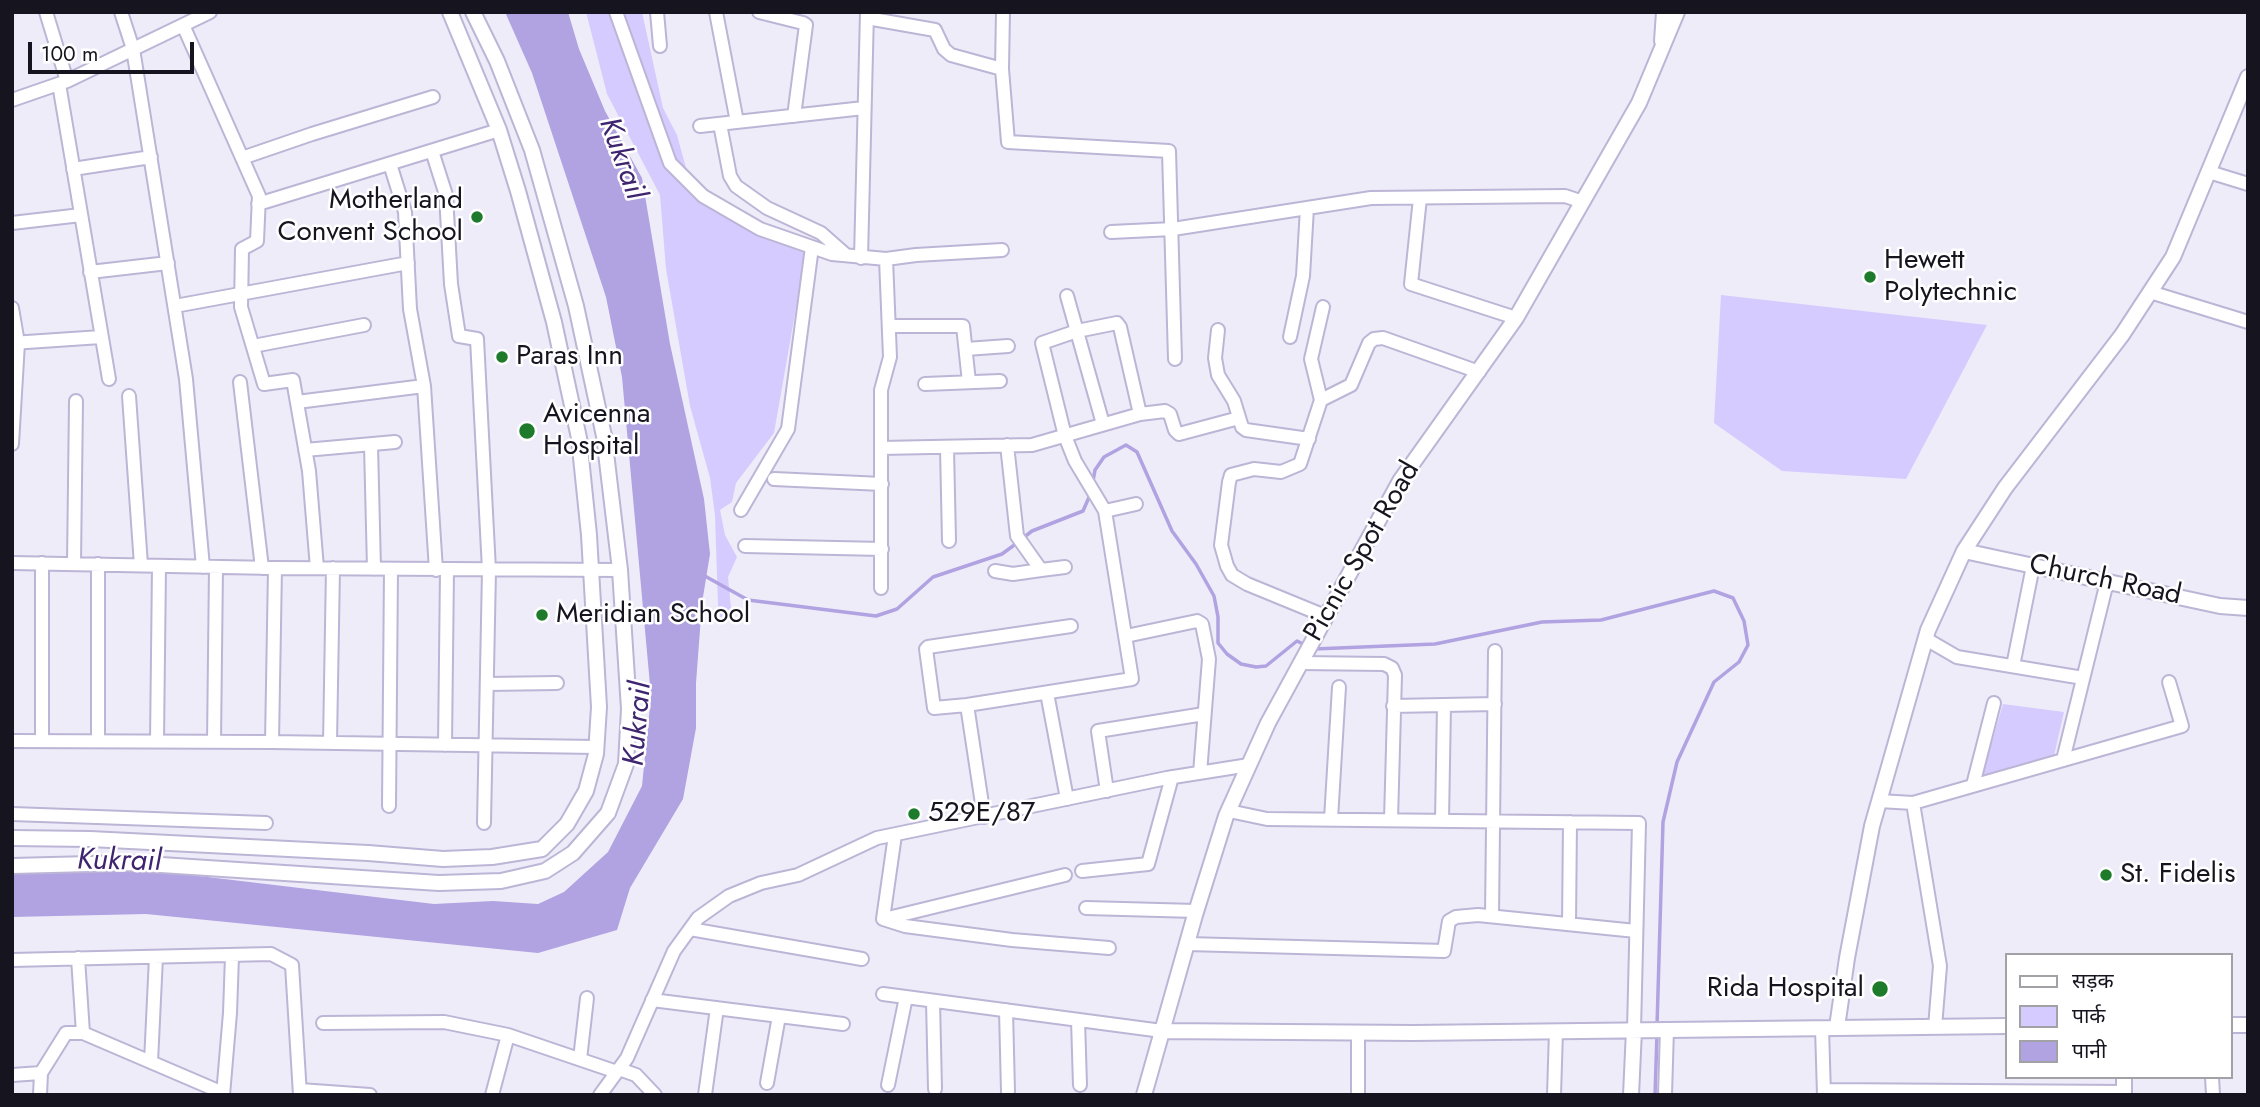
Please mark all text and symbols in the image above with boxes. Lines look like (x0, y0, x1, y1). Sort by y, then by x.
scale bar (32, 28, 198, 72)
text: 100 m (41, 39, 98, 69)
water label: Kukrail (590, 113, 652, 205)
place label: Motherland Convent School (277, 184, 463, 250)
marker: Motherland Convent School (469, 209, 485, 225)
place label: Hewett Polytechnic (1884, 244, 2017, 310)
marker: Hewett Polytechnic (1862, 269, 1878, 285)
place label: Paras Inn (516, 340, 623, 374)
marker: Paras Inn (494, 349, 510, 365)
place label: Avicenna Hospital (543, 398, 650, 464)
marker: Avicenna Hospital (517, 421, 537, 441)
street label: Picnic Spot Road (1298, 456, 1428, 648)
street label: Church Road (2026, 548, 2184, 614)
place label: Meridian School (556, 598, 750, 632)
marker: Meridian School (534, 607, 550, 623)
water label: Kukrail (617, 680, 661, 768)
place label: 529E/87 (928, 797, 1035, 831)
marker: 529E/87 (906, 806, 922, 822)
water label: Kukrail (76, 843, 162, 881)
place label: St. Fidelis (2120, 858, 2236, 892)
marker: St. Fidelis (2098, 867, 2114, 883)
legend (2004, 953, 2232, 1079)
text: सड़क (2072, 966, 2114, 996)
place label: Rida Hospital (1707, 972, 1864, 1006)
marker: Rida Hospital (1870, 979, 1890, 999)
text: पार्क (2072, 1001, 2106, 1031)
text: पानी (2072, 1036, 2106, 1066)

